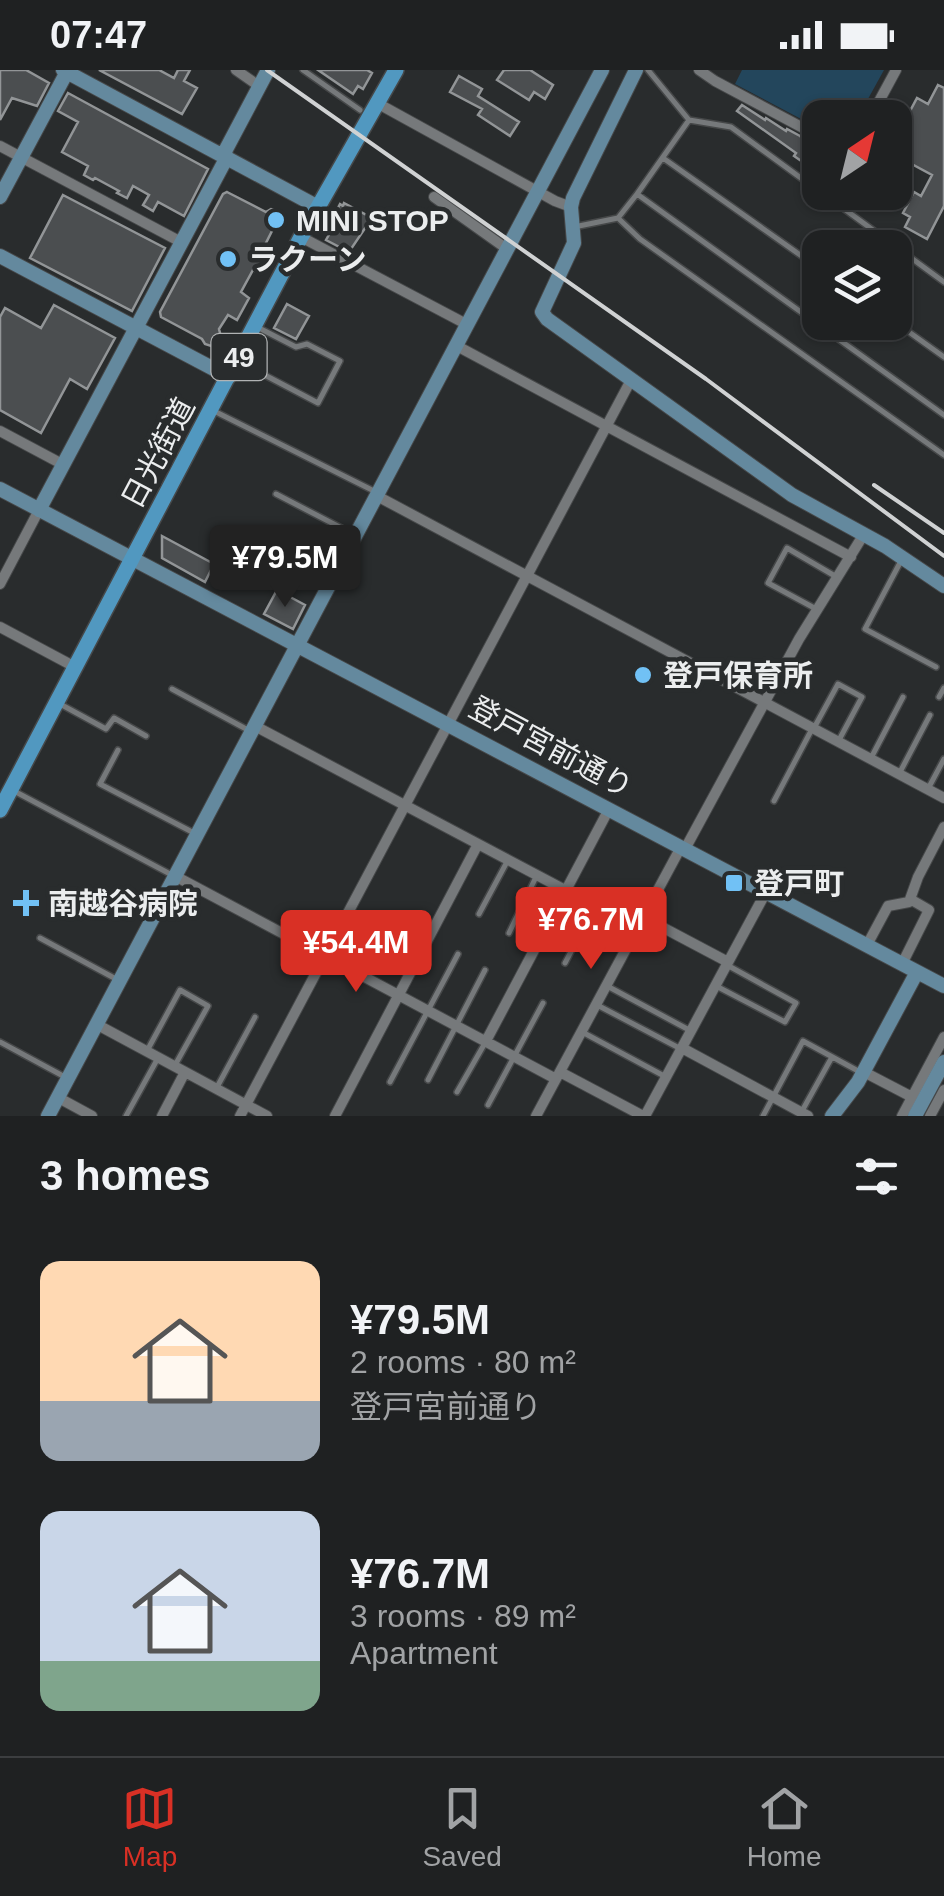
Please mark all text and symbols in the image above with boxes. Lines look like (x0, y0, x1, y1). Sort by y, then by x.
text: 07:47 (50, 14, 147, 56)
north arrow (802, 100, 912, 210)
map controls (802, 100, 912, 340)
place label: MINI STOP (296, 204, 449, 237)
marker: MINI STOP (265, 209, 287, 231)
button: layers (802, 230, 912, 340)
place label: ラクーン (248, 243, 367, 276)
marker: ラクーン (217, 248, 239, 270)
road number: 49 (212, 334, 266, 380)
street label: 日光街道 (115, 392, 201, 514)
pin: ¥79.5M (204, 525, 366, 610)
text: ¥79.5M (232, 539, 338, 575)
place label: 登戸保育所 (663, 659, 813, 692)
marker: 登戸保育所 (632, 664, 654, 686)
street label: 登戸宮前通り (464, 690, 638, 804)
place label: 登戸町 (754, 867, 844, 900)
marker: 登戸町 (723, 872, 745, 894)
place label: 南越谷病院 (48, 887, 198, 920)
pin: ¥76.7M (510, 887, 672, 972)
marker: 南越谷病院 (13, 890, 39, 916)
text: ¥76.7M (538, 901, 644, 937)
pin: ¥54.4M (275, 910, 437, 995)
text: ¥54.4M (303, 924, 409, 960)
icon: filters (849, 1149, 904, 1204)
text: 3 homes (40, 1152, 210, 1199)
text: ¥79.5M (350, 1296, 490, 1343)
icon: home (120, 1301, 240, 1421)
text: 2 rooms · 80 m² (350, 1344, 576, 1380)
text: 登戸宮前通り (350, 1389, 542, 1425)
text: ¥76.7M (350, 1550, 490, 1597)
icon: home (120, 1551, 240, 1671)
text: 3 rooms · 89 m² (350, 1598, 576, 1634)
text: Apartment (350, 1635, 498, 1671)
tab: Map (122, 1781, 177, 1873)
tab: Saved (422, 1781, 502, 1873)
tab: Home (747, 1781, 821, 1873)

